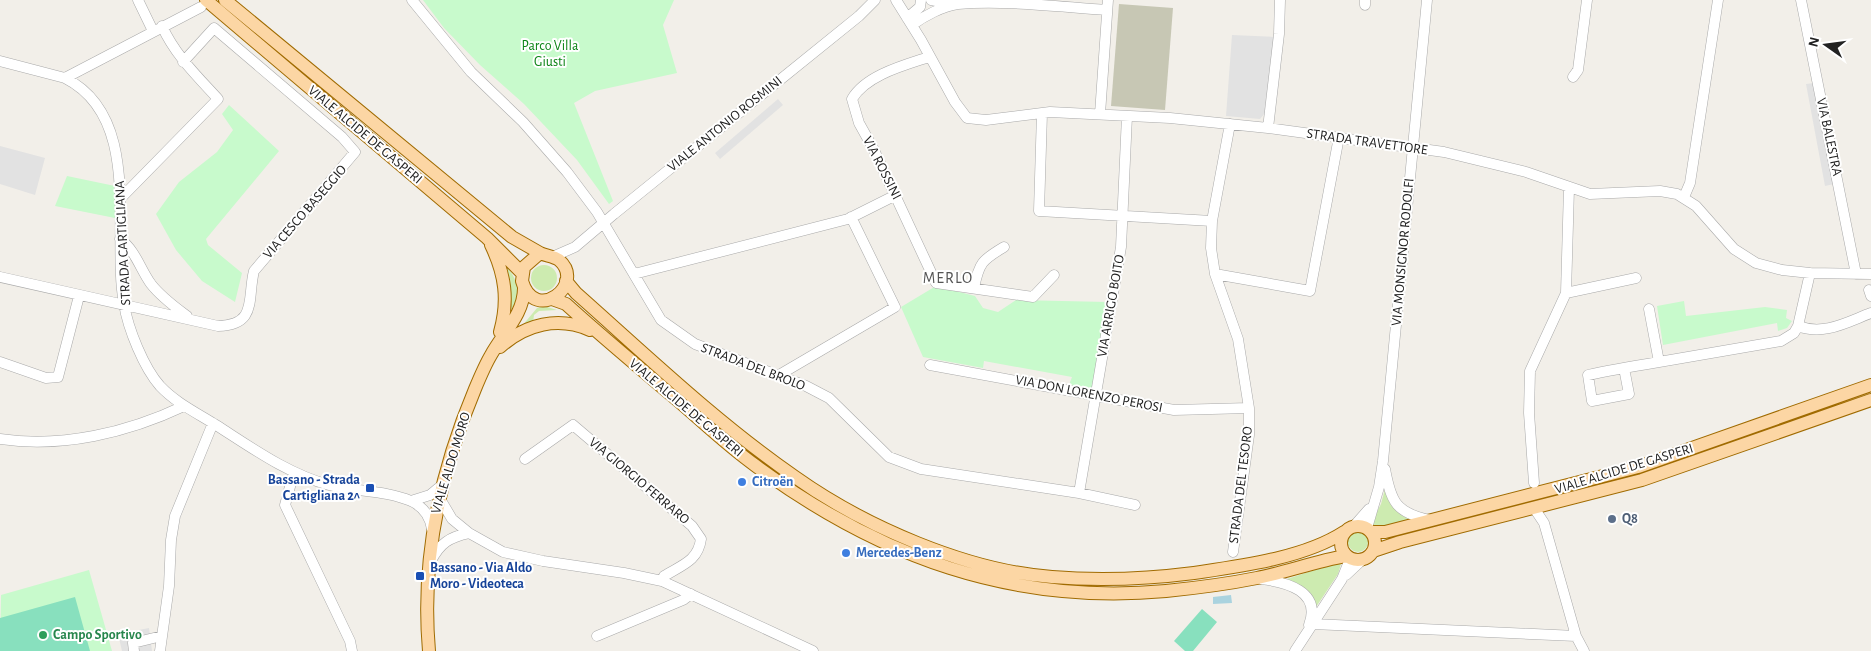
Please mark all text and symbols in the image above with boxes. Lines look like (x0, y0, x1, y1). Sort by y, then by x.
north arrow (1801, 20, 1851, 70)
text: N (1806, 36, 1822, 49)
park label: Parco Villa Giusti (522, 39, 579, 69)
street label: VIALE ANTONIO ROSMINI (665, 74, 785, 174)
street label: VIALE ALCIDE DE GASPERI (305, 83, 425, 187)
street label: VIA BALESTRA (1814, 97, 1844, 177)
street label: STRADA TRAVETTORE (1306, 127, 1429, 157)
street label: VIA ROSSINI (860, 134, 904, 202)
street label: VIA CESCO BASEGGIO (261, 162, 349, 262)
street label: VIA MONSIGNOR RODOLFI (1390, 177, 1416, 327)
street label: STRADA CARTIGLIANA (113, 180, 133, 306)
street label: VIA ARRIGO BOITO (1095, 253, 1127, 358)
district label: MERLO (923, 270, 973, 286)
street label: STRADA DEL BROLO (699, 341, 807, 393)
street label: VIALE ALCIDE DE GASPERI (626, 356, 746, 460)
street label: VIA DON LORENZO PEROSI (1014, 373, 1164, 415)
street label: VIALE ALDO MORO (429, 411, 473, 515)
street label: STRADA DEL TESORO (1227, 426, 1255, 544)
street label: VIA GIORGIO FERRARO (586, 435, 692, 527)
street label: VIALE ALCIDE DE GASPERI (1553, 441, 1695, 497)
place label: Bassano - Strada Cartigliana 2^ (268, 473, 360, 503)
place label: Citroën (752, 475, 793, 489)
marker: Citroën (736, 476, 748, 488)
marker: Bassano - Strada Cartigliana 2^ (364, 482, 376, 494)
place label: Q8 (1622, 512, 1638, 526)
marker: Q8 (1606, 513, 1618, 525)
place label: Mercedes-Benz (856, 546, 942, 560)
marker: Mercedes-Benz (840, 547, 852, 559)
place label: Bassano - Via Aldo Moro - Videoteca (430, 561, 532, 591)
marker: Bassano - Via Aldo Moro - Videoteca (414, 570, 426, 582)
place label: Campo Sportivo (53, 628, 142, 642)
marker: Campo Sportivo (37, 629, 49, 641)

